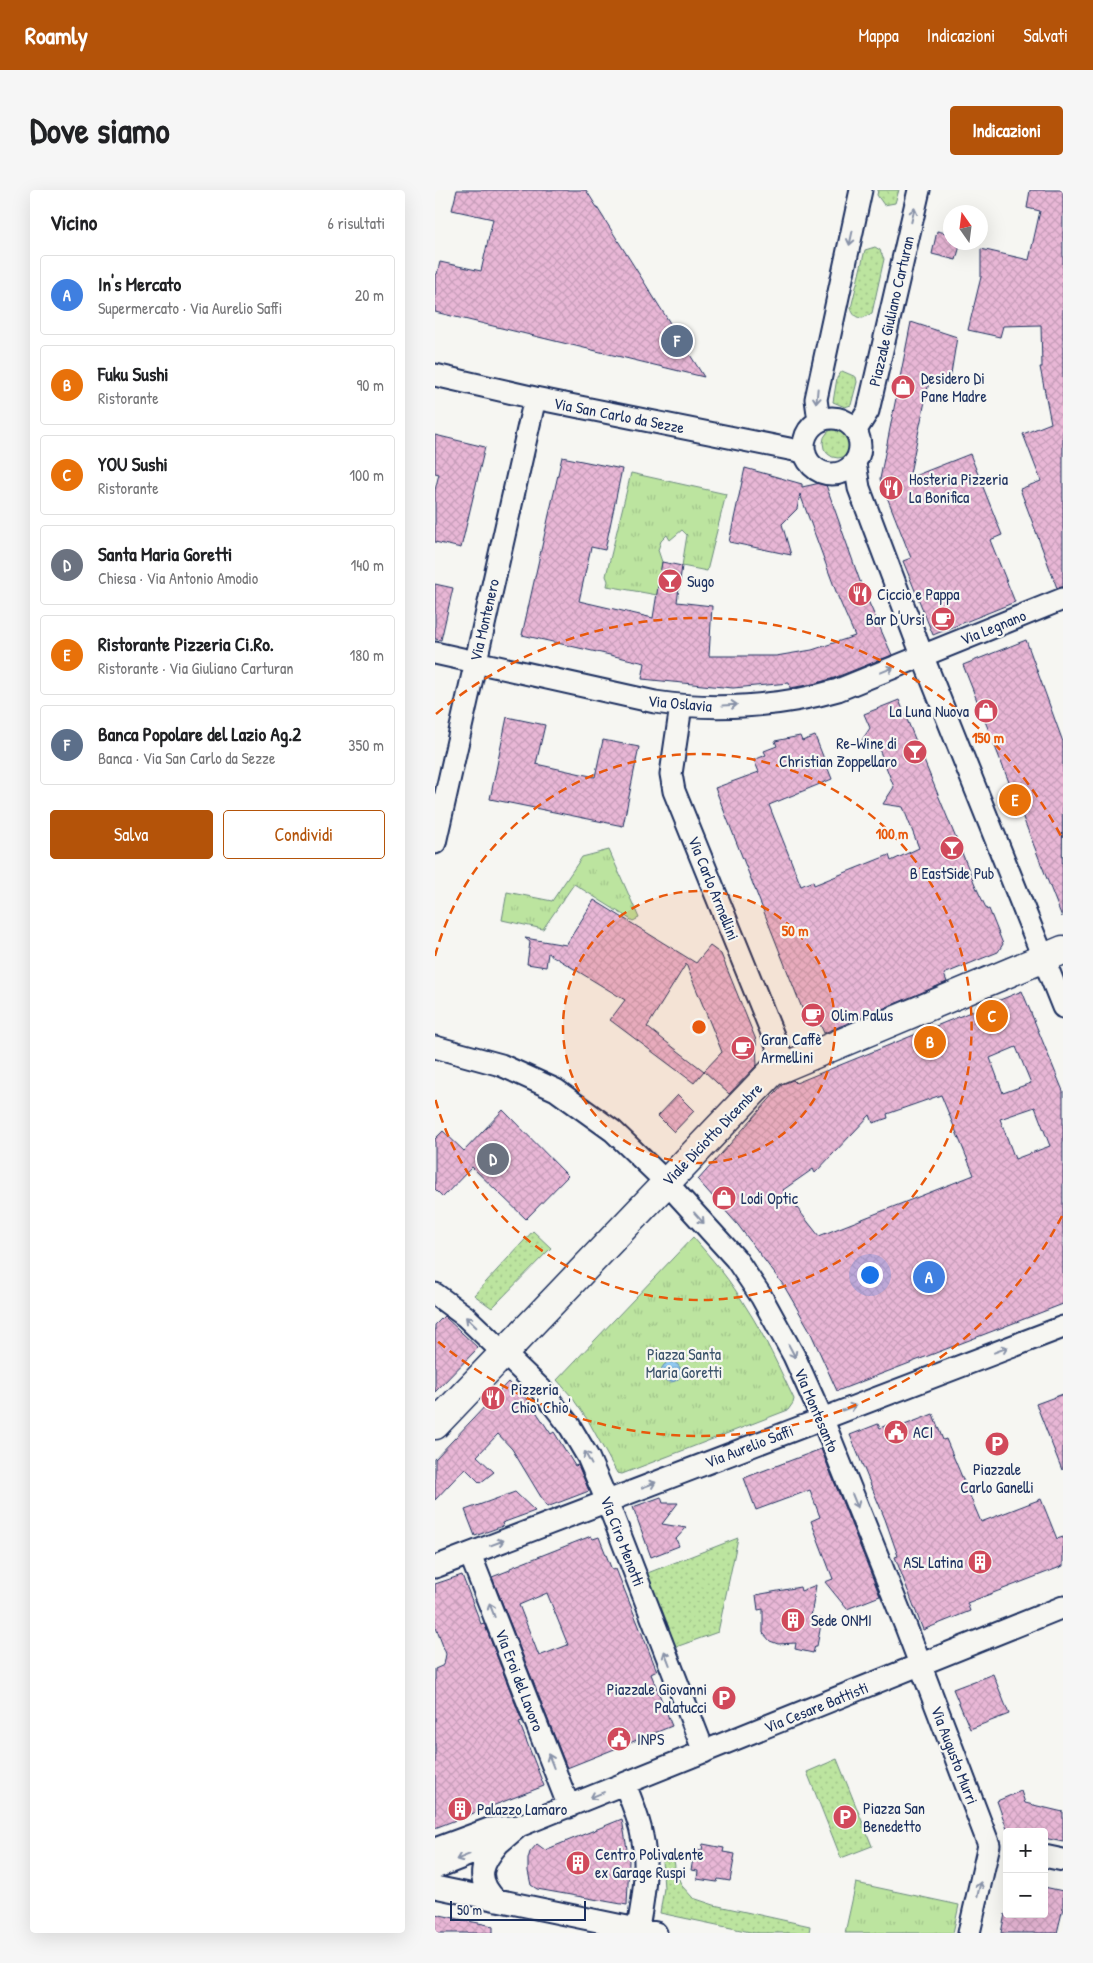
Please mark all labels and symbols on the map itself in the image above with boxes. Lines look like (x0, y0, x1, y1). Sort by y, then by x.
north arrow (943, 205, 988, 250)
one-way arrow (909, 208, 918, 224)
one-way arrow (846, 229, 855, 245)
street label: Piazzale Giuliano Carturan (863, 234, 919, 388)
pin: F (661, 322, 693, 360)
place label: Desidero Di Pane Madre (921, 367, 987, 407)
shop icon: Desidero Di Pane Madre (890, 374, 916, 400)
one-way arrow (813, 388, 822, 404)
street label: Via San Carlo da Sezze (552, 392, 687, 439)
place label: Hosteria Pizzeria La Bonifica (909, 468, 1008, 508)
restaurant icon: Hosteria Pizzeria La Bonifica (878, 475, 904, 501)
bar icon: Sugo (657, 568, 683, 594)
place label: Sugo (687, 570, 715, 592)
street label: Via Montenero (464, 576, 504, 663)
restaurant icon: Ciccio e Pappa (847, 581, 873, 607)
place label: Ciccio e Pappa (877, 583, 959, 605)
street label: Via Legnano (957, 604, 1030, 650)
cafe icon: Bar D'Ursi (930, 606, 956, 632)
place label: Bar D'Ursi (866, 608, 925, 630)
one-way arrow (879, 664, 894, 674)
street label: Via Oslavia (647, 689, 713, 717)
shop icon: La Luna Nuova (973, 698, 999, 724)
place label: La Luna Nuova (890, 700, 969, 722)
one-way arrow (722, 701, 738, 710)
text: 150 m (972, 727, 1004, 748)
place label: Re-Wine di Christian Zoppellaro (779, 732, 898, 772)
bar icon: Re-Wine di Christian Zoppellaro (902, 739, 928, 765)
pin: E (999, 781, 1031, 819)
text: 100 m (876, 823, 908, 844)
street label: Via Carlo Armellini (683, 833, 745, 943)
bar icon: B EastSide Pub (939, 835, 965, 861)
place label: B EastSide Pub (910, 862, 994, 884)
text: 50 m (782, 920, 808, 941)
pin: C (976, 997, 1008, 1035)
cafe icon: Olim Palus (800, 1002, 826, 1028)
place label: Olim Palus (831, 1004, 893, 1026)
centre of rings (690, 1018, 708, 1036)
pin: B (914, 1023, 946, 1061)
place label: Gran Caffè Armellini (761, 1028, 822, 1068)
cafe icon: Gran Caffè Armellini (730, 1035, 756, 1061)
street label: Viale Diciotto Dicembre (657, 1077, 767, 1190)
pin: D (477, 1140, 509, 1178)
shop icon: Lodi Optic (711, 1185, 737, 1211)
place label: Lodi Optic (741, 1187, 799, 1209)
one-way arrow (693, 1212, 705, 1225)
pin: A (913, 1258, 945, 1296)
your location (857, 1262, 883, 1288)
one-way arrow (464, 1316, 477, 1328)
park label: Piazza Santa Maria Goretti (646, 1343, 722, 1383)
one-way arrow (787, 1343, 797, 1358)
one-way arrow (993, 1345, 1008, 1354)
street label: Via Montesanto (789, 1365, 845, 1456)
place label: Pizzeria Chio' Chio' (511, 1378, 571, 1418)
restaurant icon: Pizzeria Chio' Chio' (480, 1385, 506, 1411)
one-way arrow (841, 1403, 856, 1412)
street label: Via Aurelio Saffi (702, 1419, 796, 1473)
public building icon: ACI (883, 1419, 909, 1445)
place label: ACI (913, 1421, 933, 1443)
parking icon: Piazzale Carlo Ganelli (984, 1431, 1010, 1457)
one-way arrow (583, 1451, 592, 1466)
place label: Piazzale Carlo Ganelli (960, 1458, 1034, 1498)
one-way arrow (640, 1480, 656, 1489)
street label: Via Ciro Menotti (596, 1493, 650, 1589)
one-way arrow (851, 1493, 860, 1508)
one-way arrow (489, 1538, 504, 1548)
building icon: ASL Latina (967, 1549, 993, 1575)
place label: ASL Latina (903, 1551, 963, 1573)
one-way arrow (487, 1603, 496, 1618)
building icon: Sede ONMI (780, 1607, 806, 1633)
place label: Sede ONMI (811, 1609, 872, 1631)
street label: Via Eroi del Lavoro (490, 1626, 550, 1735)
one-way arrow (662, 1651, 672, 1666)
street label: Via Cesare Battisti (761, 1676, 871, 1738)
place label: Piazzale Giovanni Palatucci (607, 1678, 707, 1718)
parking icon: Piazzale Giovanni Palatucci (711, 1685, 737, 1711)
street label: Via Augusto Murri (926, 1703, 984, 1807)
public building icon: INPS (606, 1726, 632, 1752)
place label: INPS (637, 1728, 665, 1750)
one-way arrow (546, 1754, 555, 1770)
one-way arrow (590, 1791, 605, 1800)
building icon: Palazzo Lamaro (447, 1796, 473, 1822)
place label: Piazza San Benedetto (863, 1797, 925, 1837)
place label: Palazzo Lamaro (477, 1798, 568, 1820)
parking icon: Piazza San Benedetto (832, 1804, 858, 1830)
place label: Centro Polivalente ex Garage Ruspi (595, 1843, 704, 1883)
building icon: Centro Polivalente ex Garage Ruspi (565, 1850, 591, 1876)
one-way arrow (456, 1853, 471, 1862)
one-way arrow (975, 1882, 984, 1898)
scale bar (450, 1898, 586, 1921)

